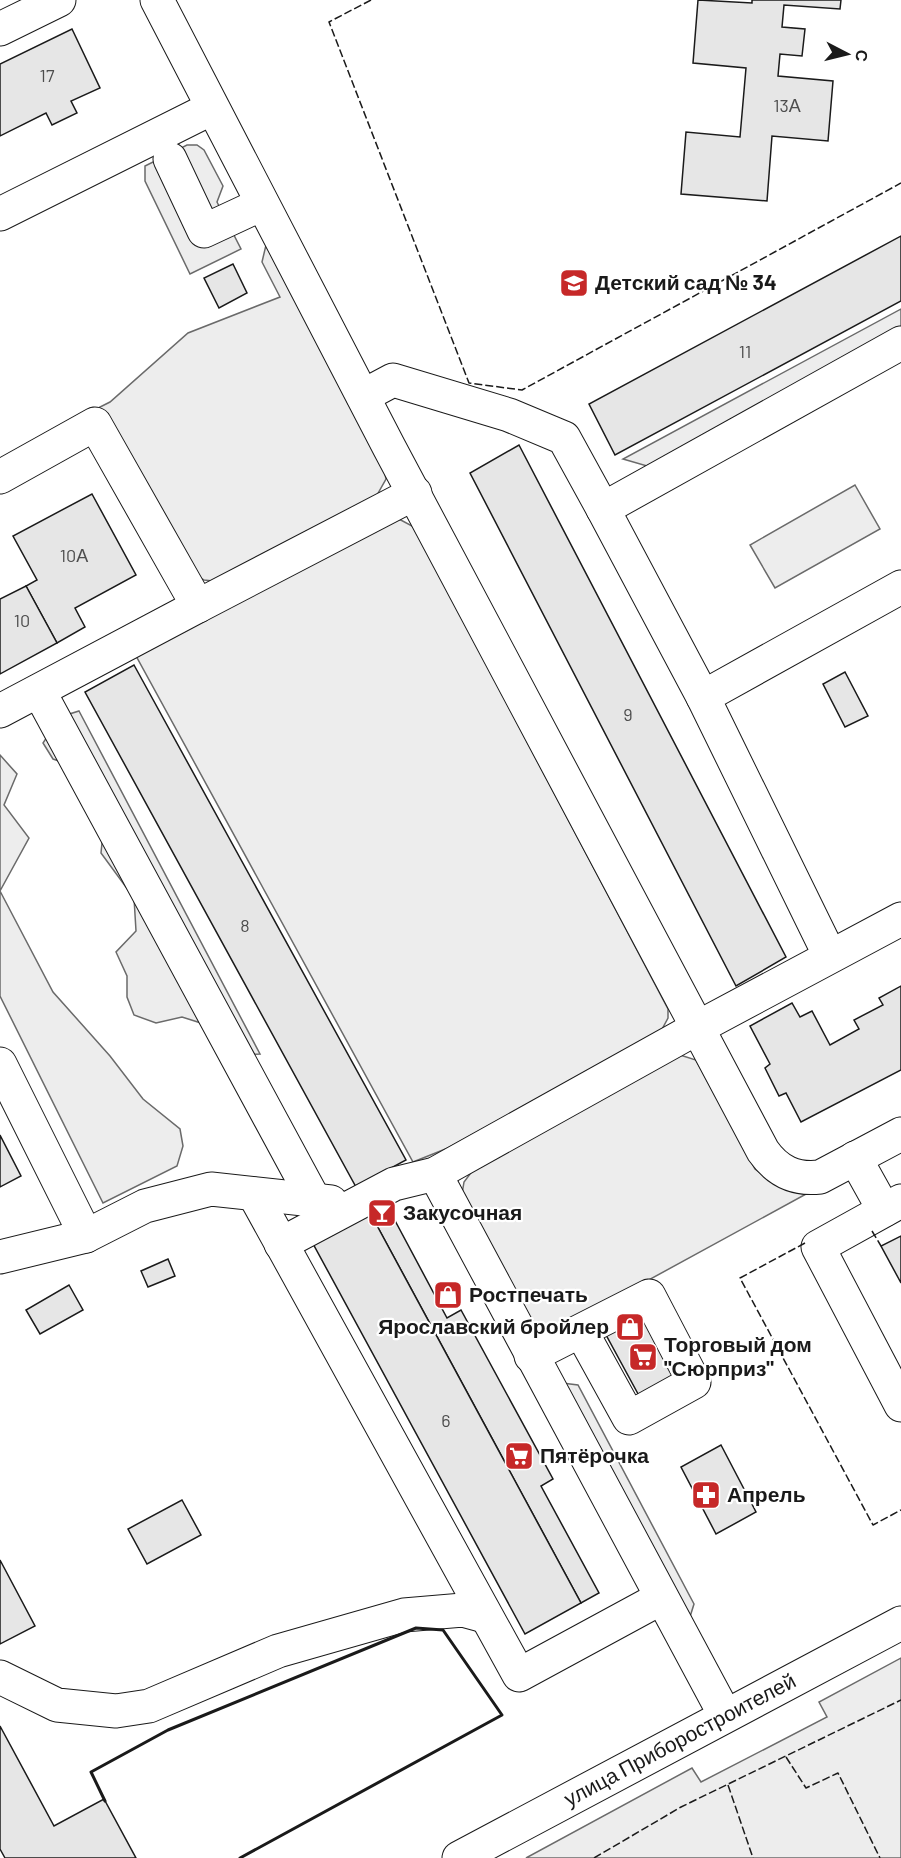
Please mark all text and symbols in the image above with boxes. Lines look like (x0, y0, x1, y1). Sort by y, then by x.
north arrow (817, 24, 877, 84)
text: С (852, 49, 873, 63)
house number: 17 (40, 64, 55, 86)
house number: 13А (773, 94, 801, 116)
school or university icon: Детский сад № 34 (558, 267, 590, 299)
place label: Детский сад № 34 (595, 269, 777, 294)
house number: 11 (739, 340, 751, 362)
house number: 10А (60, 544, 88, 566)
house number: 10 (14, 609, 30, 631)
house number: 9 (623, 703, 633, 725)
house number: 8 (240, 914, 250, 936)
bar icon: Закусочная (366, 1197, 398, 1229)
place label: Закусочная (403, 1199, 522, 1224)
shop icon: Ростпечать (432, 1279, 464, 1311)
place label: Ростпечать (469, 1281, 588, 1306)
shop icon: Ярославский бройлер (614, 1311, 646, 1343)
place label: Ярославский бройлер (378, 1313, 609, 1338)
place label: Торговый дом "Сюрприз" (664, 1331, 812, 1380)
supermarket icon: Торговый дом "Сюрприз" (627, 1341, 659, 1373)
house number: 6 (441, 1409, 451, 1431)
supermarket icon: Пятёрочка (503, 1440, 535, 1472)
place label: Пятёрочка (540, 1442, 649, 1467)
pharmacy icon: Апрель (690, 1479, 722, 1511)
place label: Апрель (727, 1481, 806, 1506)
street label: улица Приборостроителей (559, 1667, 799, 1810)

